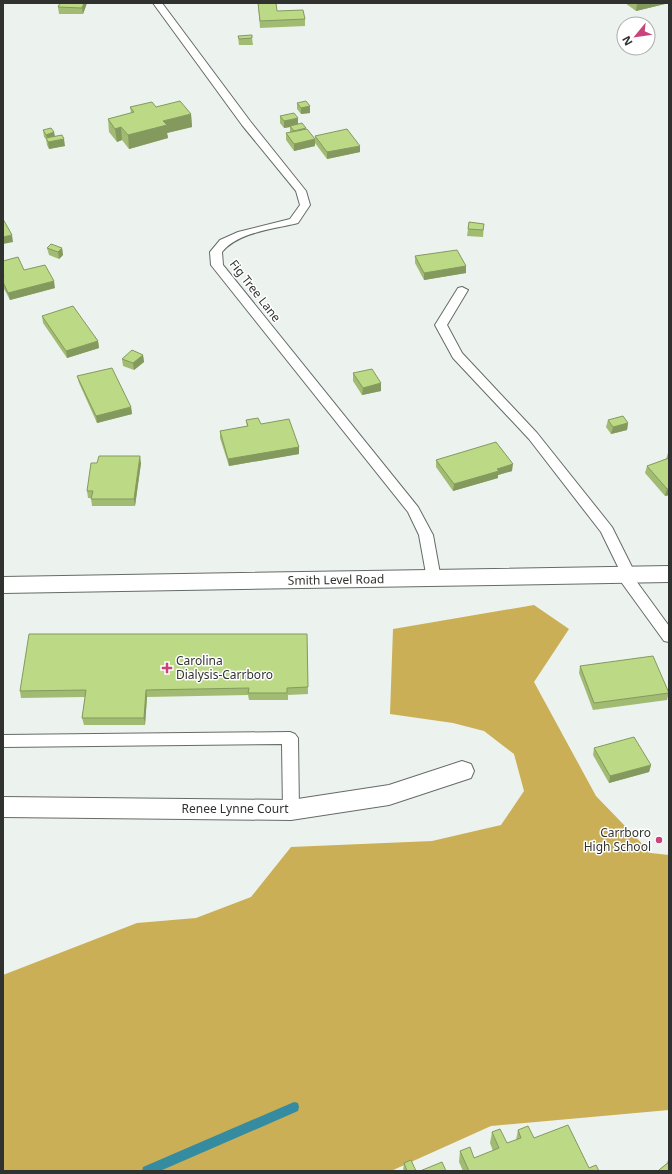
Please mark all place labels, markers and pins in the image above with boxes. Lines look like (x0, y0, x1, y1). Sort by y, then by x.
place label: Carolina Dialysis-Carrboro (176, 652, 273, 683)
marker: Carolina Dialysis-Carrboro (161, 662, 173, 674)
place label: Carrboro High School (584, 824, 651, 855)
marker: Carrboro High School (654, 835, 664, 845)

